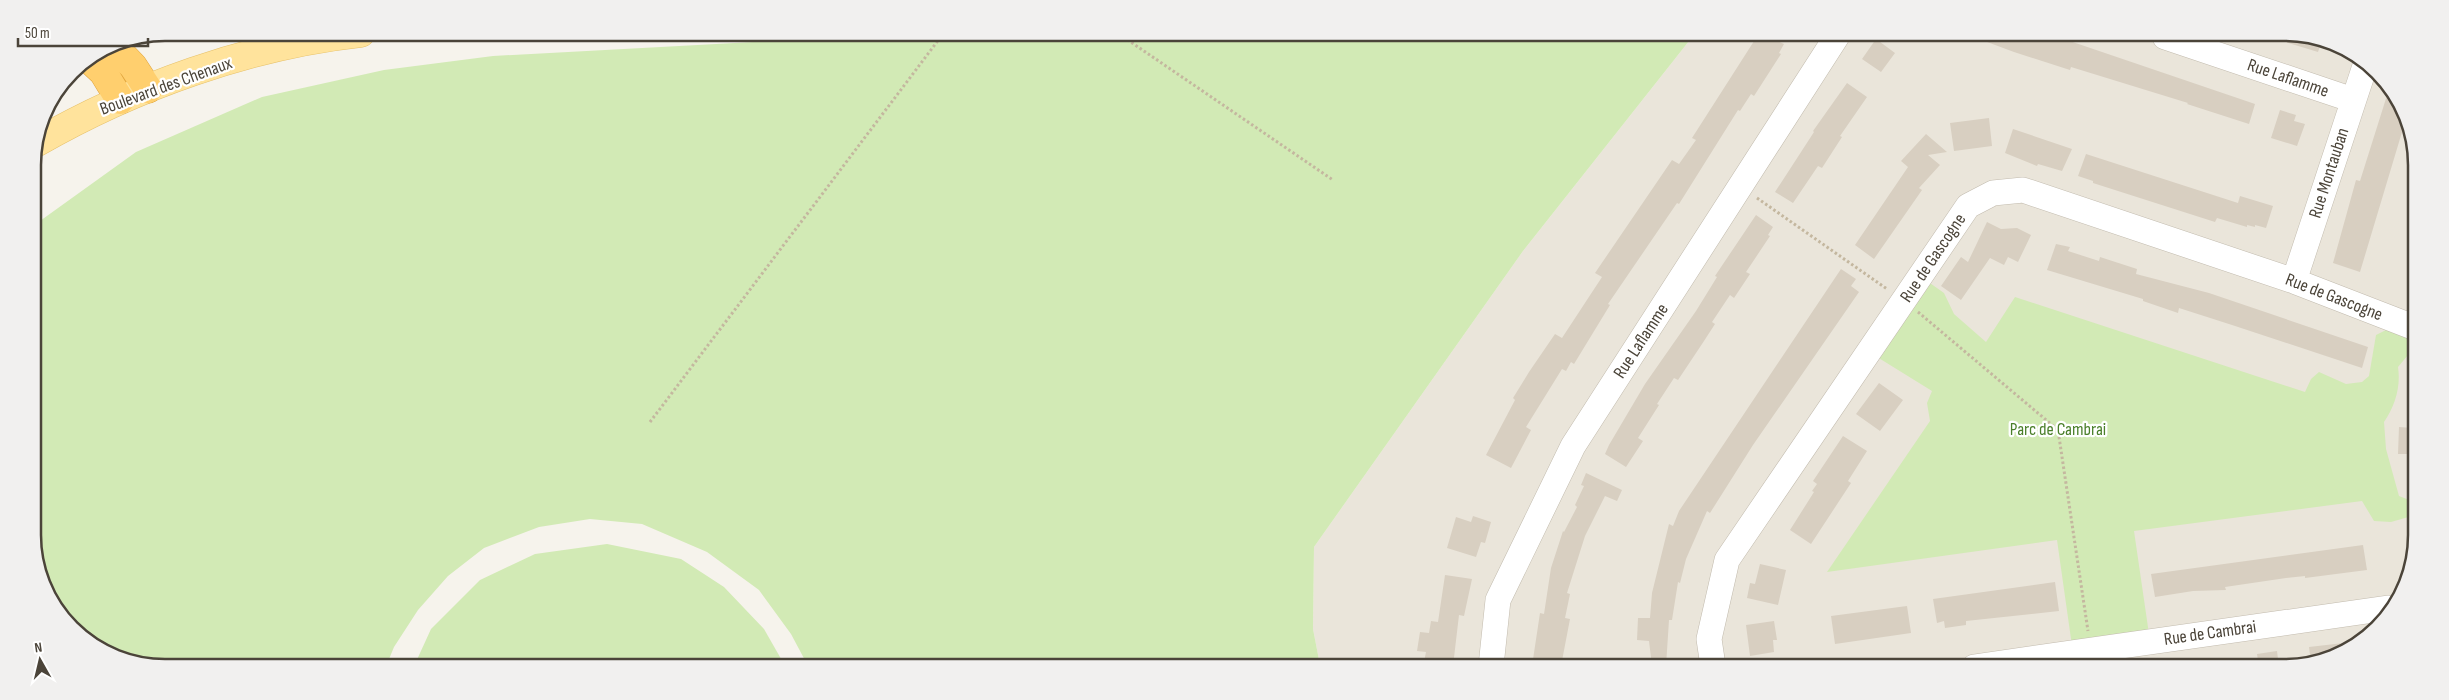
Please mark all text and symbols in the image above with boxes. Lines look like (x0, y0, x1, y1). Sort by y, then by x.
scale bar (18, 15, 148, 47)
text: 50 m (25, 24, 50, 43)
street label: Boulevard des Chenaux (97, 52, 235, 120)
street label: Rue Laflamme (2245, 54, 2331, 102)
street label: Rue Montauban (2305, 125, 2353, 221)
street label: Rue de Gascogne (1896, 210, 1970, 306)
street label: Rue de Gascogne (2282, 269, 2386, 325)
street label: Rue Laflamme (1609, 300, 1673, 382)
park label: Parc de Cambrai (2010, 419, 2106, 440)
street label: Rue de Cambrai (2162, 616, 2258, 650)
north arrow (15, 635, 65, 685)
text: N (33, 639, 43, 657)

